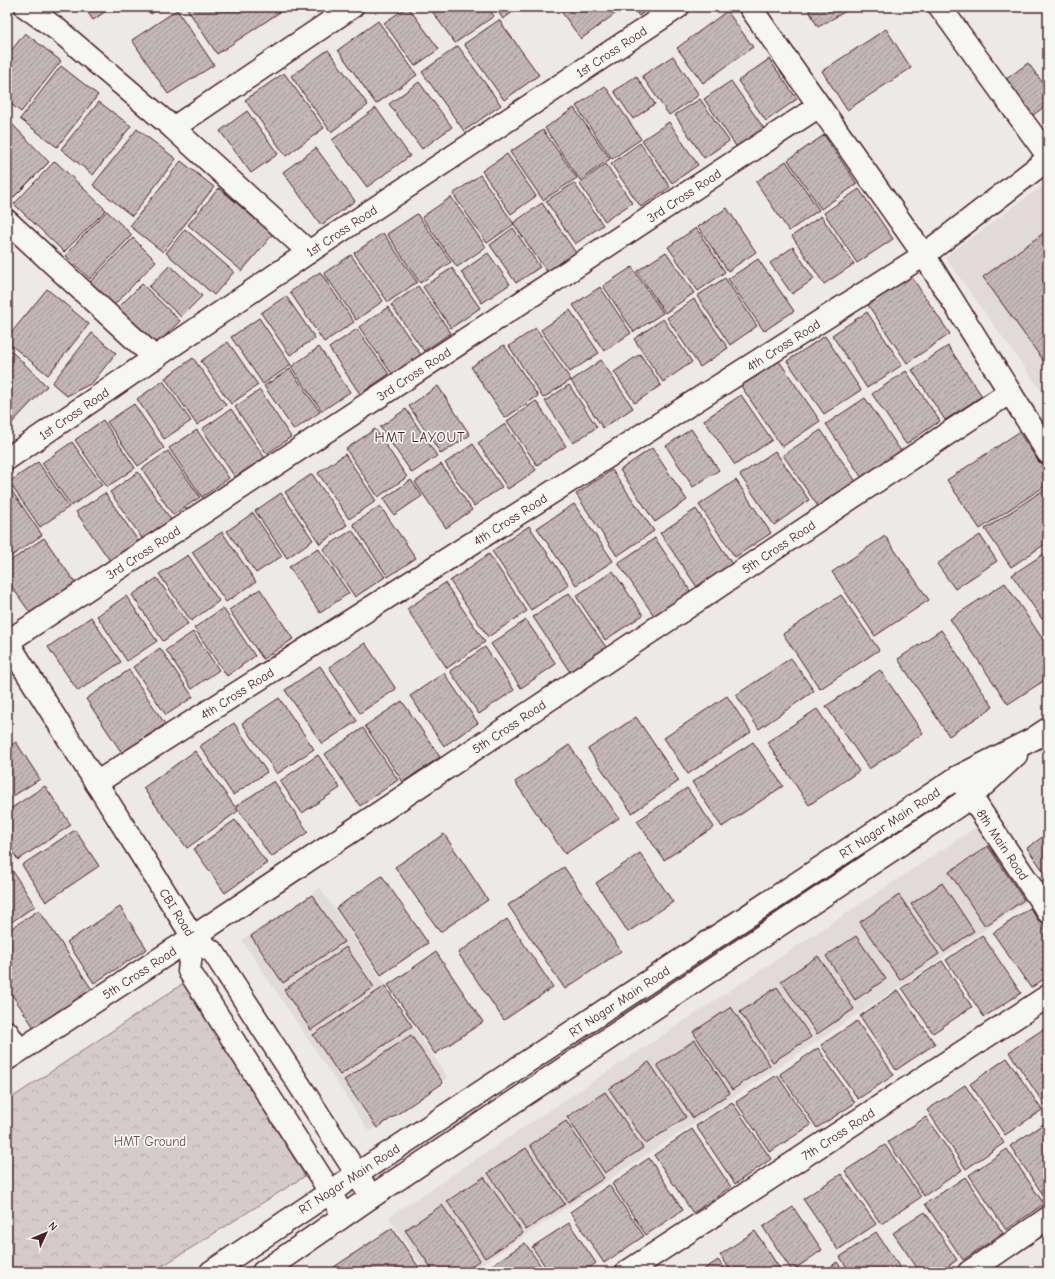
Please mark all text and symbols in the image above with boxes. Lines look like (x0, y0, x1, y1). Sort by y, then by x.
street label: 1st Cross Road (573, 22, 649, 80)
street label: 3rd Cross Road (644, 165, 724, 225)
street label: 1st Cross Road (303, 202, 380, 259)
street label: 4th Cross Road (744, 316, 823, 374)
street label: 3rd Cross Road (374, 344, 453, 404)
street label: 1st Cross Road (36, 384, 112, 442)
district label: HMT LAYOUT (375, 429, 465, 446)
street label: 4th Cross Road (470, 490, 550, 548)
street label: 5th Cross Road (739, 517, 818, 576)
street label: 3rd Cross Road (103, 522, 183, 582)
street label: 4th Cross Road (197, 664, 276, 722)
street label: 5th Cross Road (469, 697, 548, 756)
street label: RT Nagar Main Road (836, 784, 943, 861)
street label: 8th Main Road (974, 806, 1032, 883)
street label: CBI Road (157, 885, 198, 939)
street label: 5th Cross Road (99, 943, 179, 1002)
street label: RT Nagar Main Road (566, 962, 672, 1040)
street label: 7th Cross Road (798, 1104, 877, 1163)
park label: HMT Ground (114, 1134, 186, 1149)
street label: RT Nagar Main Road (296, 1141, 402, 1217)
north arrow (26, 1213, 66, 1253)
text: N (46, 1219, 60, 1234)

